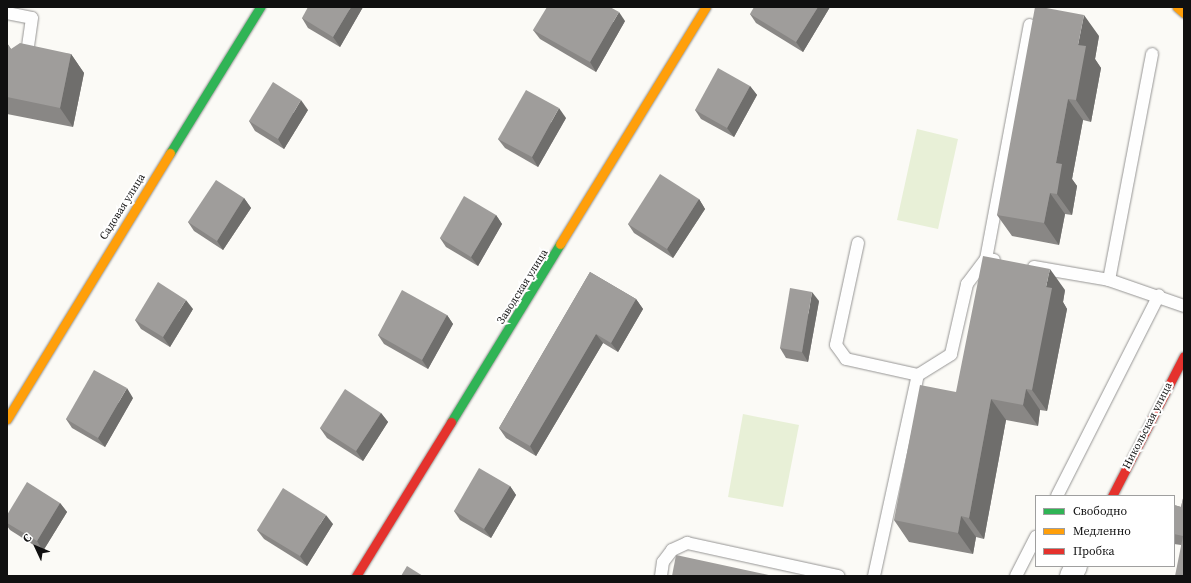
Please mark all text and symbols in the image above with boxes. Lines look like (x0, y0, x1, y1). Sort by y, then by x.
street label: Садовая улица (97, 172, 149, 242)
street label: Заводская улица (495, 247, 551, 327)
street label: Никольская улица (1120, 380, 1176, 472)
legend (1035, 495, 1175, 567)
text: Свободно (1073, 503, 1127, 519)
text: Медленно (1073, 523, 1131, 539)
north arrow (16, 527, 56, 567)
text: С (19, 531, 35, 546)
text: Пробка (1073, 543, 1115, 559)

